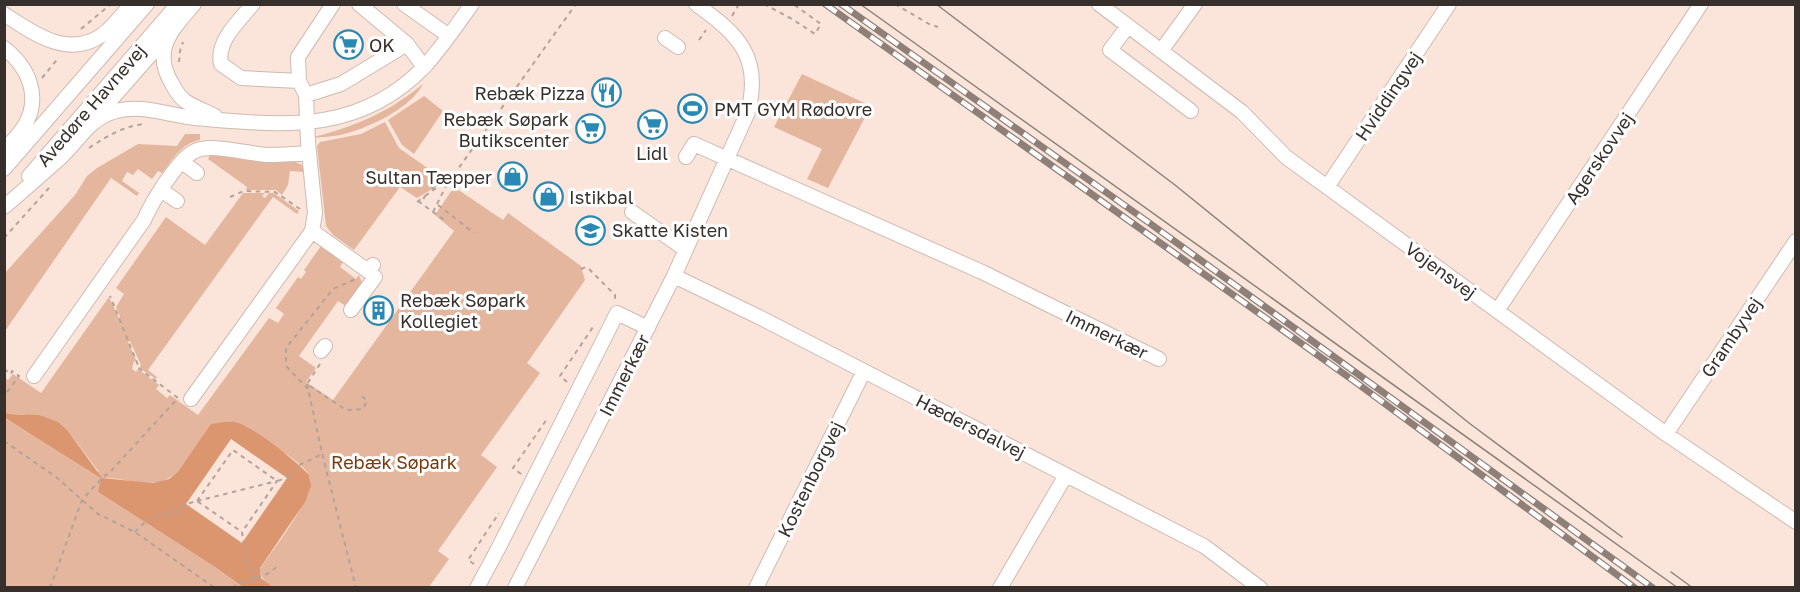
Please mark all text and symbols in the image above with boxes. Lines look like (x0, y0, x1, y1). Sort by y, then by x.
supermarket icon: OK (332, 29, 364, 61)
place label: OK (369, 34, 395, 56)
street label: Avedøre Havnevej (32, 39, 150, 171)
street label: Hviddingvej (1350, 47, 1426, 145)
restaurant icon: Rebæk Pizza (590, 77, 622, 109)
place label: Rebæk Pizza (475, 82, 585, 104)
sports icon: PMT GYM Rødovre (677, 93, 709, 125)
place label: PMT GYM Rødovre (714, 98, 872, 120)
place label: Rebæk Søpark Butikscenter (443, 108, 569, 151)
supermarket icon: Lidl (636, 108, 668, 140)
street label: Agerskovvej (1560, 108, 1638, 208)
supermarket icon: Rebæk Søpark Butikscenter (574, 113, 606, 145)
place label: Lidl (636, 142, 668, 164)
shop icon: Sultan Tæpper (497, 161, 529, 193)
place label: Sultan Tæpper (365, 166, 492, 188)
shop icon: Istikbal (532, 181, 564, 213)
place label: Istikbal (569, 186, 634, 208)
school or university icon: Skatte Kisten (575, 214, 607, 246)
place label: Skatte Kisten (612, 219, 728, 241)
street label: Vojensvej (1401, 237, 1481, 303)
place label: Rebæk Søpark Kollegiet (400, 289, 526, 332)
street label: Grambyvej (1696, 293, 1766, 381)
building icon: Rebæk Søpark Kollegiet (363, 294, 395, 326)
street label: Immerkær (1062, 305, 1152, 363)
street label: Immerkær (594, 330, 654, 420)
street label: Hædersdalvej (912, 389, 1030, 463)
street label: Kostenborgvej (773, 418, 847, 540)
park label: Rebæk Søpark (331, 451, 457, 473)

